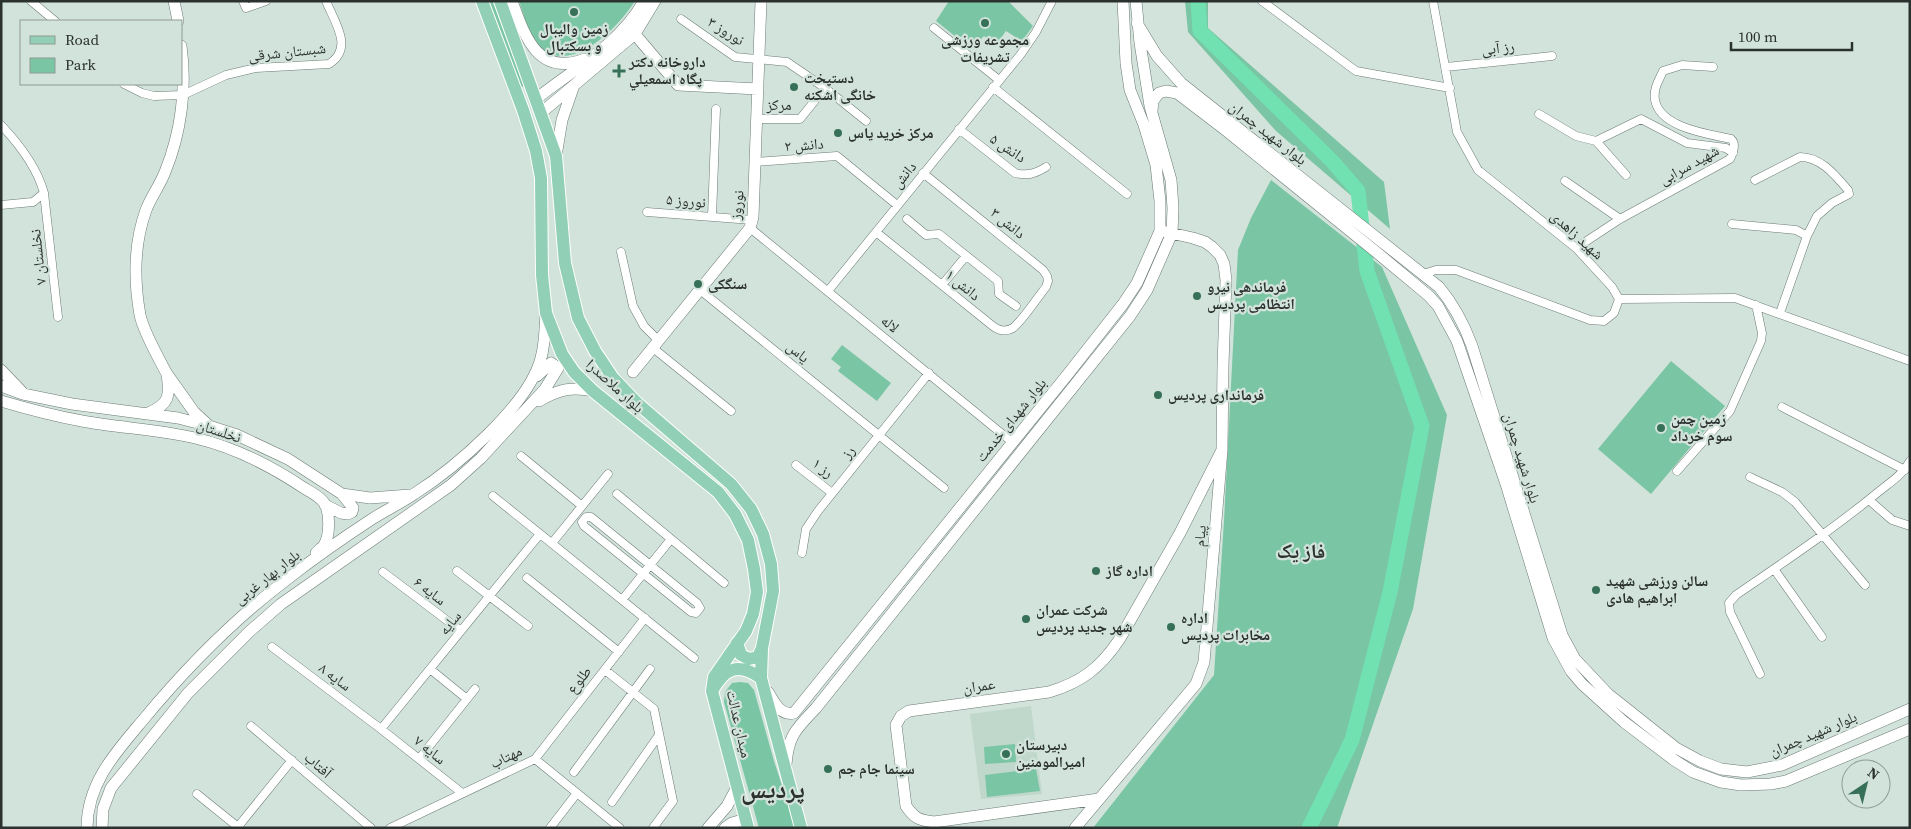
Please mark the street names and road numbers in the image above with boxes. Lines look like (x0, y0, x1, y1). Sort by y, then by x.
street label: نوروز ۳ (704, 11, 749, 50)
street label: رز آبی (1480, 35, 1516, 60)
street label: شبستان شرقی (247, 37, 327, 66)
street label: مرکز (765, 94, 792, 115)
street label: بلوار شهید چمران (1225, 96, 1312, 170)
street label: دانش ۵ (986, 128, 1030, 167)
street label: دانش ۲ (784, 133, 824, 156)
street label: شهید سرابی (1655, 139, 1723, 190)
street label: دانش (886, 157, 921, 193)
street label: نوروز ۵ (665, 188, 707, 213)
street label: نوروز (724, 189, 749, 222)
street label: دانش ۳ (986, 202, 1030, 243)
street label: شهید زاهدی (1546, 205, 1609, 264)
street label: نخلستان ۷ (24, 228, 51, 286)
street label: دانش ۱ (941, 264, 985, 305)
street label: لاله (877, 310, 904, 337)
street label: یاس (782, 336, 815, 368)
street label: بلوار ملاصدرا (582, 354, 649, 417)
street label: بلوار شهدای خدمت (970, 373, 1051, 466)
street label: بلوار شهید چمران (1499, 410, 1546, 506)
street label: نخلستان (194, 413, 244, 448)
street label: رز (835, 440, 860, 464)
street label: رز ۱ (808, 453, 839, 483)
street label: پیام (1188, 524, 1211, 548)
street label: بلوار بهار غربی (229, 544, 304, 609)
street label: سایه ۶ (410, 571, 451, 610)
street label: سایه (433, 606, 466, 639)
street label: سایه ۸ (315, 657, 356, 696)
street label: طلوع (561, 661, 596, 698)
street label: عمران (962, 673, 997, 698)
street label: میدان عدالت (722, 688, 758, 760)
street label: بلوار شهید چمران (1766, 706, 1860, 761)
street label: سایه ۷ (410, 730, 451, 769)
street label: مهتاب (486, 740, 525, 773)
street label: آفتاب (300, 747, 338, 783)

